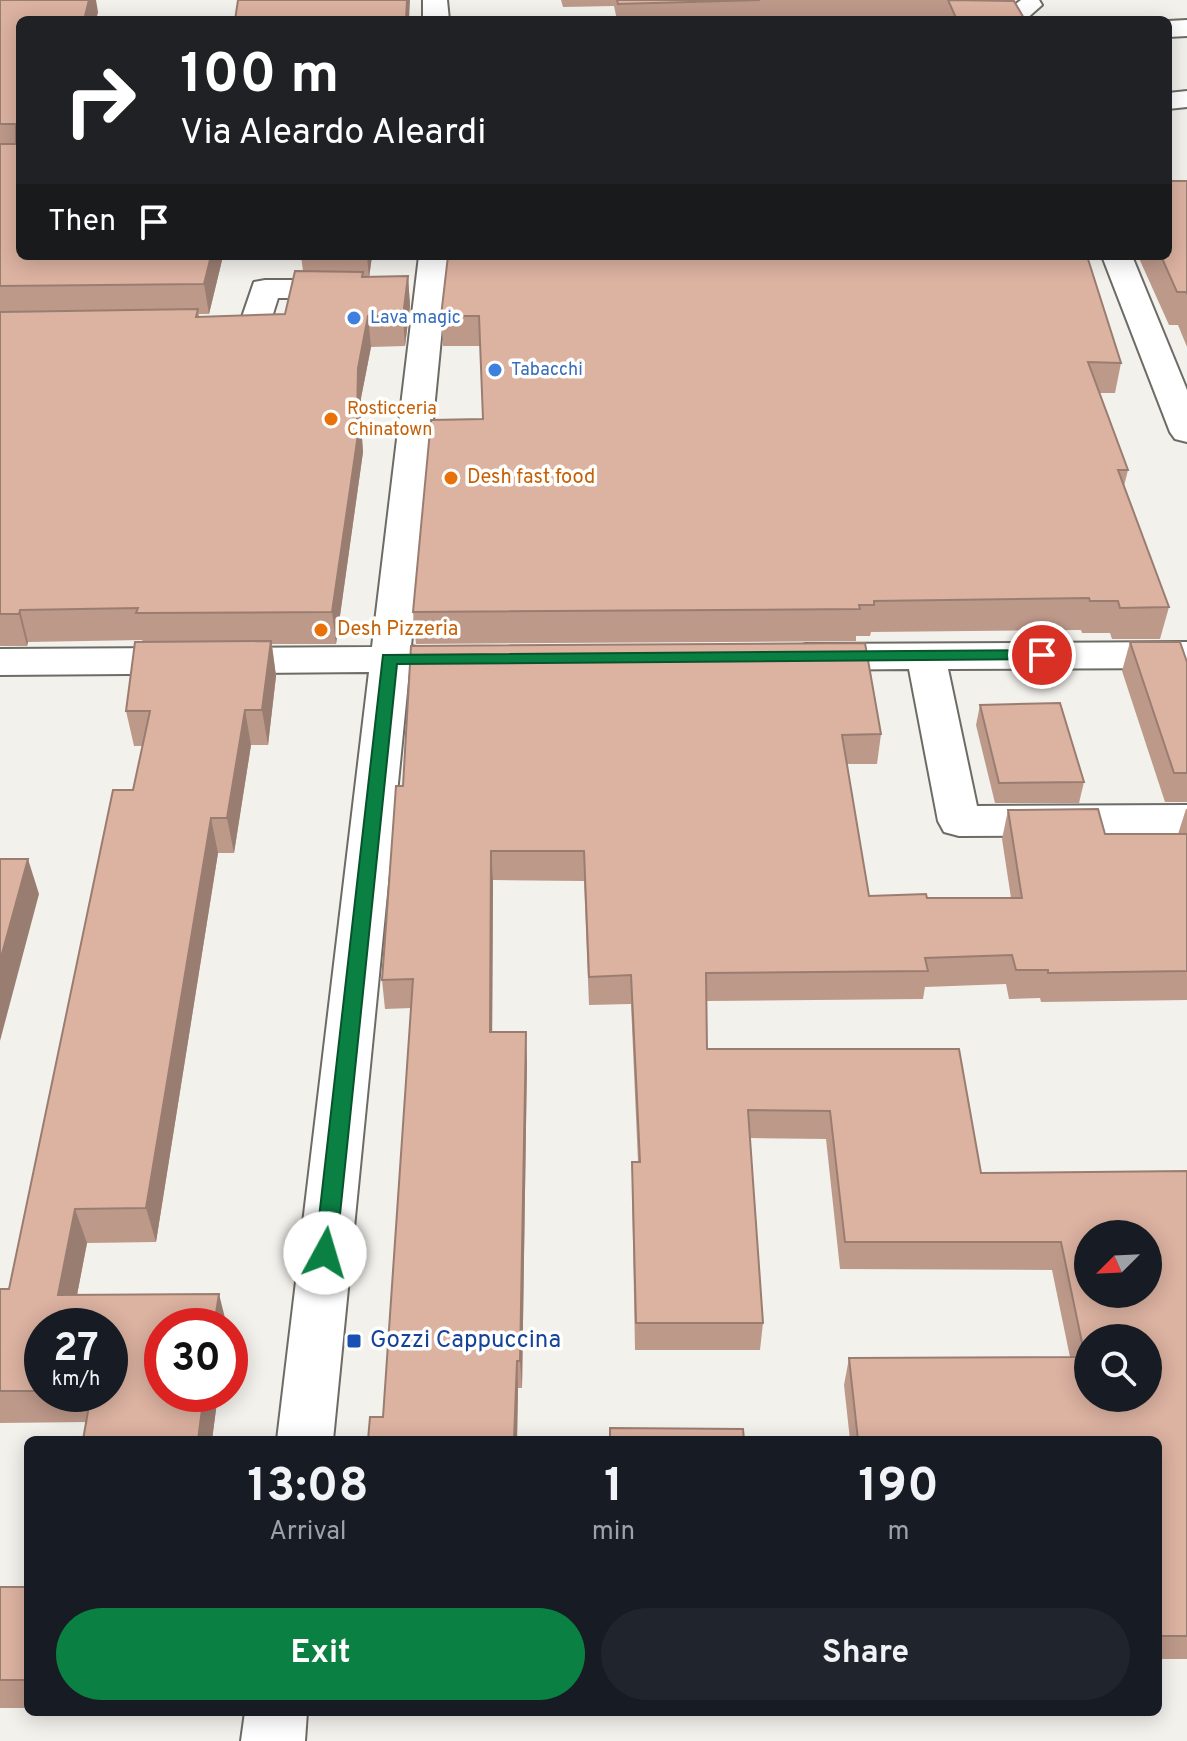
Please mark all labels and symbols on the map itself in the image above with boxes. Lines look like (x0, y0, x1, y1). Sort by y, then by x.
place label: Lava magic (370, 307, 461, 330)
marker: Lava magic (345, 309, 363, 327)
place label: Tabacchi (511, 359, 583, 382)
marker: Tabacchi (486, 361, 504, 379)
place label: Rosticceria Chinatown (347, 398, 437, 442)
marker: Rosticceria Chinatown (322, 410, 340, 428)
place label: Desh fast food (467, 465, 595, 491)
marker: Desh fast food (442, 469, 460, 487)
place label: Desh Pizzeria (337, 617, 458, 643)
marker: Desh Pizzeria (312, 621, 330, 639)
pin (1008, 621, 1076, 689)
position arrow (283, 1211, 367, 1295)
north arrow (1074, 1220, 1162, 1308)
speed limit sign: 30 (144, 1308, 248, 1412)
place label: Gozzi Cappuccina (370, 1326, 561, 1356)
marker: Gozzi Cappuccina (345, 1332, 363, 1350)

